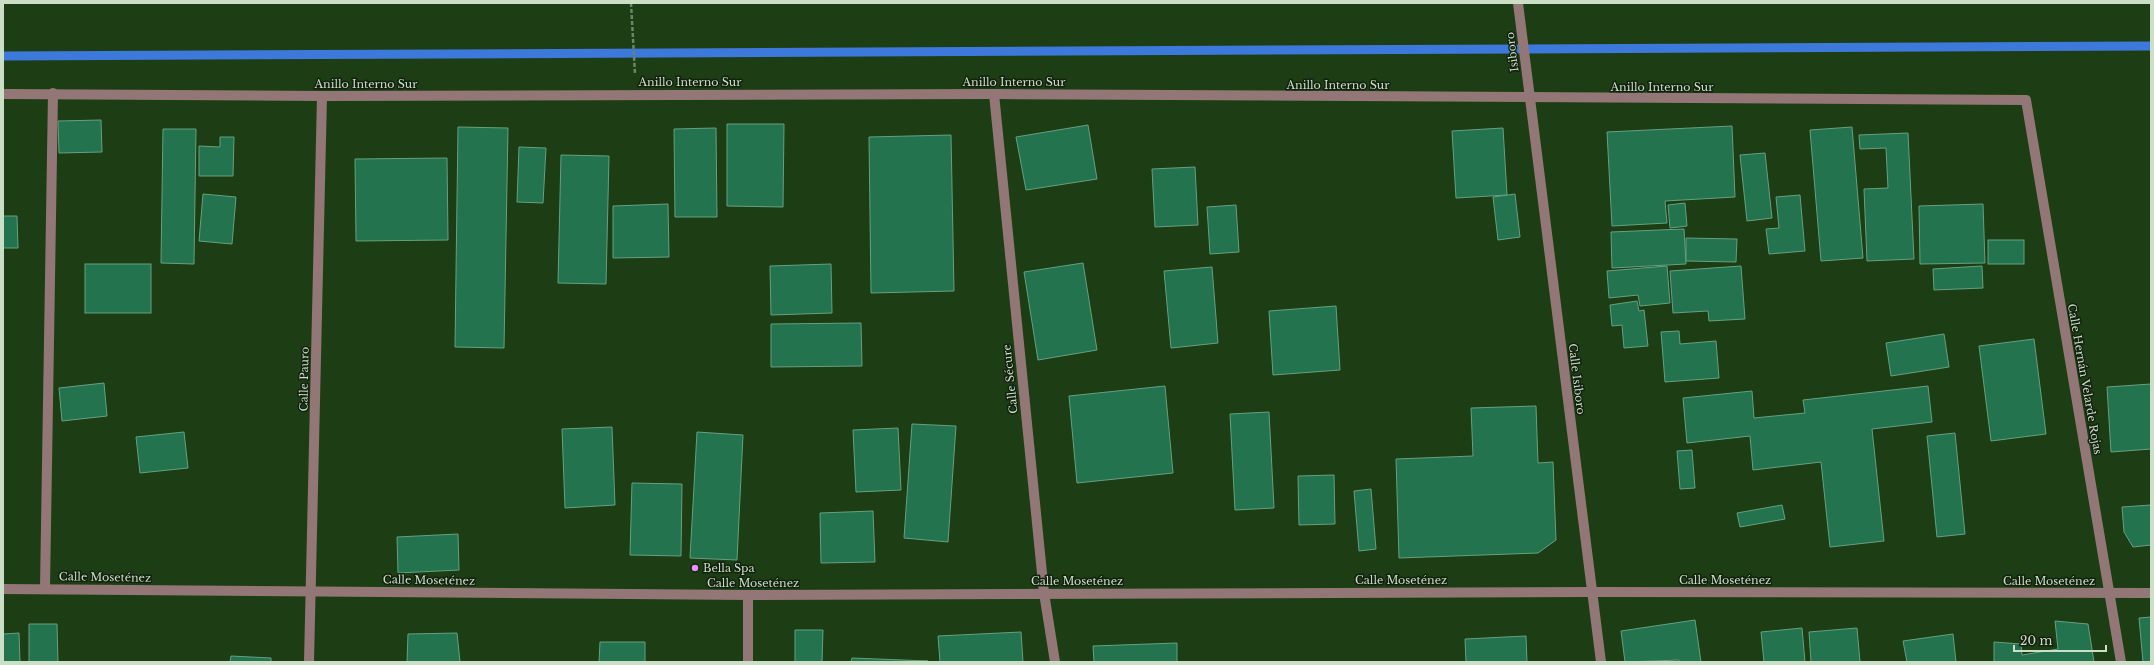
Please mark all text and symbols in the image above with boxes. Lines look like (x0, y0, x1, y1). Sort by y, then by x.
street label: Isiboro (1503, 31, 1521, 73)
street label: Anillo Interno Sur (638, 75, 742, 89)
street label: Anillo Interno Sur (962, 75, 1066, 89)
street label: Anillo Interno Sur (314, 77, 418, 91)
street label: Anillo Interno Sur (1286, 78, 1390, 92)
street label: Anillo Interno Sur (1610, 80, 1714, 94)
street label: Calle Hernán Velarde Rojas (2065, 303, 2105, 455)
street label: Calle Isiboro (1566, 343, 1588, 415)
street label: Calle Sécure (999, 344, 1021, 414)
street label: Calle Pauro (296, 347, 312, 411)
place label: Bella Spa (703, 561, 756, 575)
marker: Bella Spa (690, 563, 700, 573)
street label: Calle Moseténez (59, 569, 151, 585)
street label: Calle Moseténez (383, 572, 475, 588)
street label: Calle Moseténez (1355, 573, 1447, 587)
street label: Calle Moseténez (1679, 573, 1771, 587)
street label: Calle Moseténez (1031, 574, 1123, 588)
street label: Calle Moseténez (2003, 574, 2095, 588)
street label: Calle Moseténez (707, 576, 799, 590)
scale bar (2014, 627, 2106, 653)
text: 20 m (2020, 633, 2052, 648)

